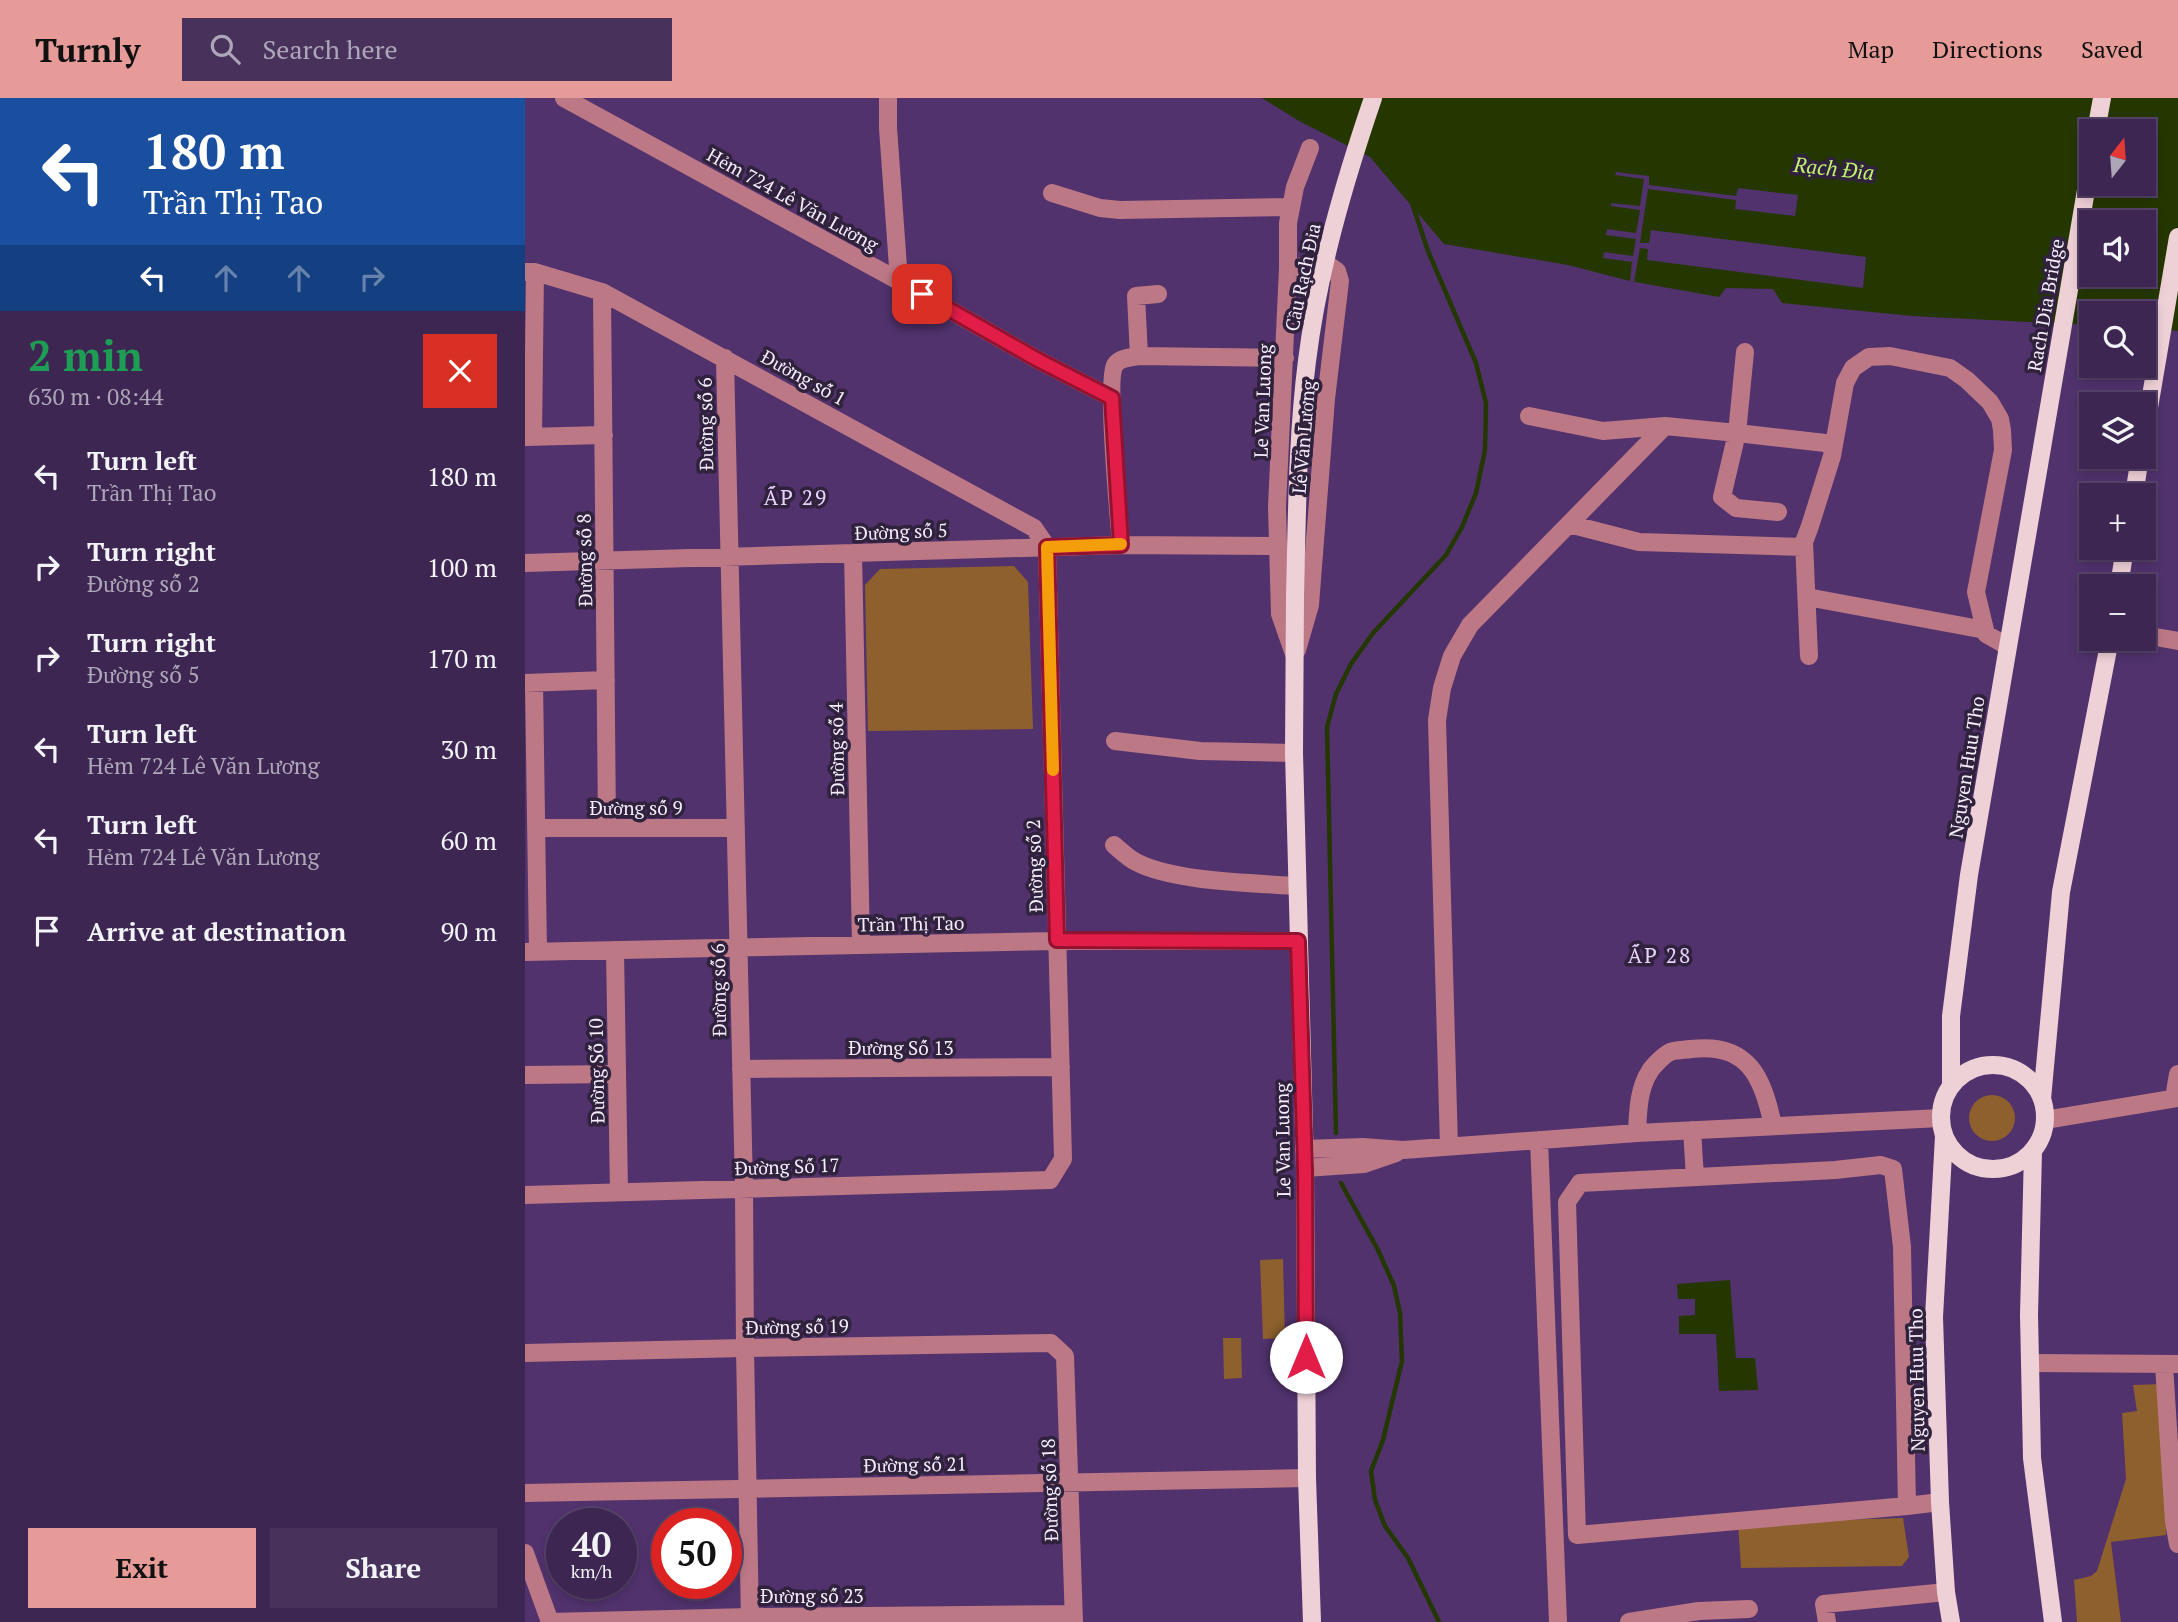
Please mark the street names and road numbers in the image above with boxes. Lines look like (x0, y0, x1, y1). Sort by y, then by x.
street label: Hẻm 724 Lê Văn Lương (703, 141, 884, 257)
street label: Cầu Rạch Đỉa (1278, 220, 1326, 333)
street label: Rach Dia Bridge (2021, 237, 2069, 373)
street label: Đường số 1 (757, 343, 851, 411)
street label: Le Van Luong (1248, 343, 1277, 458)
street label: Đường số 6 (692, 377, 718, 471)
street label: Lê Văn Lương (1286, 378, 1321, 495)
street label: Đường số 8 (571, 513, 597, 607)
street label: Đường số 5 (854, 517, 948, 545)
street label: Nguyen Huu Tho (1942, 694, 1990, 840)
street label: Đường số 4 (823, 701, 849, 796)
street label: Đường số 9 (589, 795, 683, 820)
street label: Đường số 2 (1020, 819, 1048, 913)
street label: Trần Thị Tao (857, 910, 965, 936)
street label: Đường số 6 (705, 943, 731, 1037)
street label: Đường Số 10 (583, 1018, 609, 1124)
street label: Đường Số 13 (848, 1035, 954, 1060)
street label: Le Van Luong (1268, 1082, 1295, 1197)
street label: Đường Số 17 (734, 1152, 840, 1180)
street label: Nguyen Huu Tho (1902, 1308, 1930, 1452)
street label: Đường số 19 (745, 1313, 849, 1339)
street label: Đường số 18 (1035, 1438, 1063, 1542)
street label: Đường số 21 (863, 1451, 967, 1477)
street label: Đường số 23 (760, 1583, 864, 1608)

